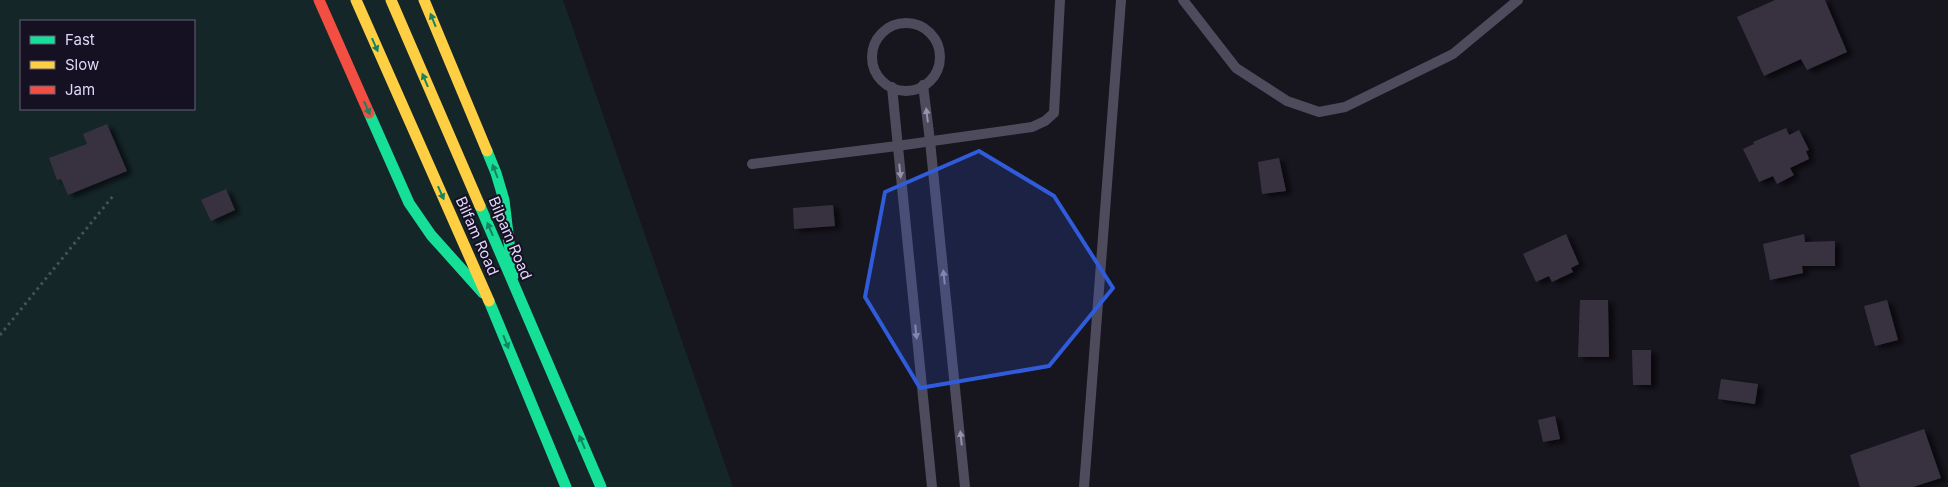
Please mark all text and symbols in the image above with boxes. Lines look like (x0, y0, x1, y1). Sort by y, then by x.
one-way arrow (428, 13, 436, 27)
legend (20, 20, 195, 110)
text: Fast (65, 30, 95, 49)
one-way arrow (372, 38, 380, 52)
text: Slow (65, 55, 99, 74)
one-way arrow (421, 73, 429, 87)
text: Jam (65, 80, 95, 99)
one-way arrow (364, 101, 372, 115)
one-way arrow (923, 107, 931, 123)
one-way arrow (491, 163, 498, 178)
one-way arrow (896, 163, 904, 179)
one-way arrow (438, 186, 446, 200)
street label: Bilfam Road (452, 193, 503, 278)
street label: Bilpam Road (484, 193, 536, 282)
one-way arrow (485, 222, 493, 236)
one-way arrow (940, 269, 948, 285)
one-way arrow (912, 325, 920, 341)
one-way arrow (503, 335, 511, 349)
one-way arrow (956, 430, 964, 446)
one-way arrow (578, 435, 586, 449)

